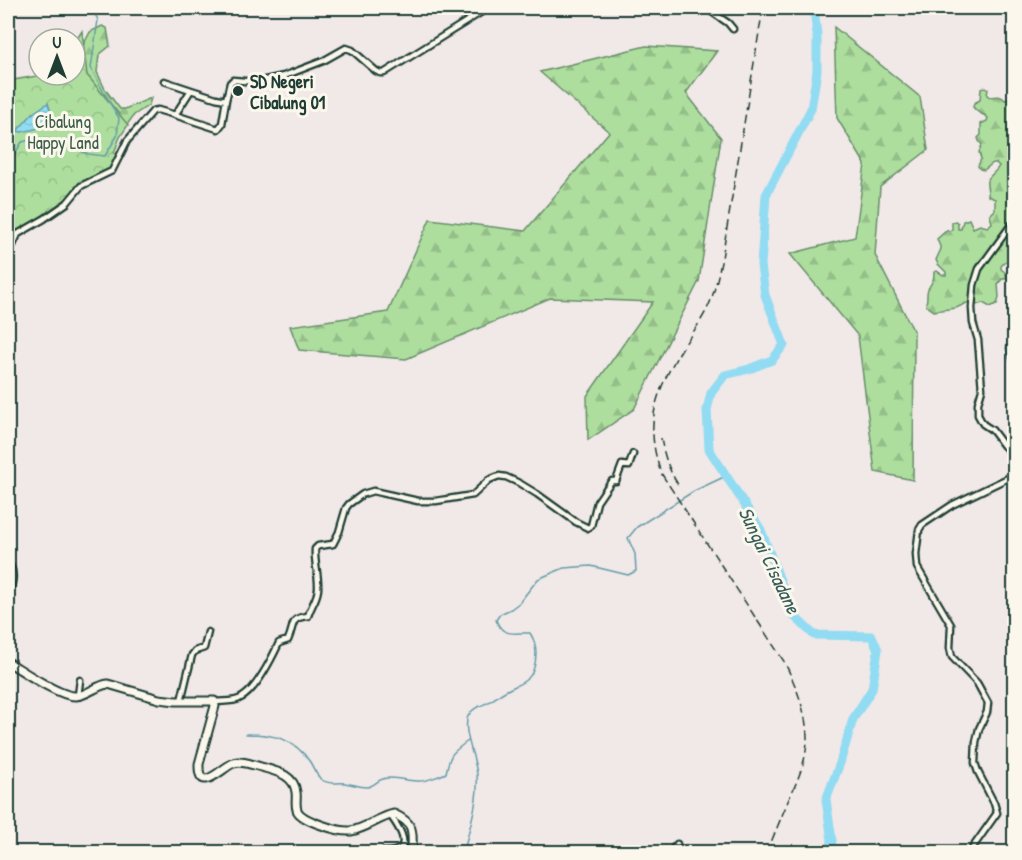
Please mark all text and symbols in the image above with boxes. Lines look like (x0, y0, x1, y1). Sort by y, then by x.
north arrow (27, 27, 87, 87)
text: U (53, 31, 62, 53)
place label: SD Negeri Cibalung 01 (250, 69, 326, 116)
marker: SD Negeri Cibalung 01 (231, 84, 245, 98)
park label: Cibalung Happy Land (27, 109, 99, 155)
water label: Sungai Cisadane (732, 502, 808, 619)

